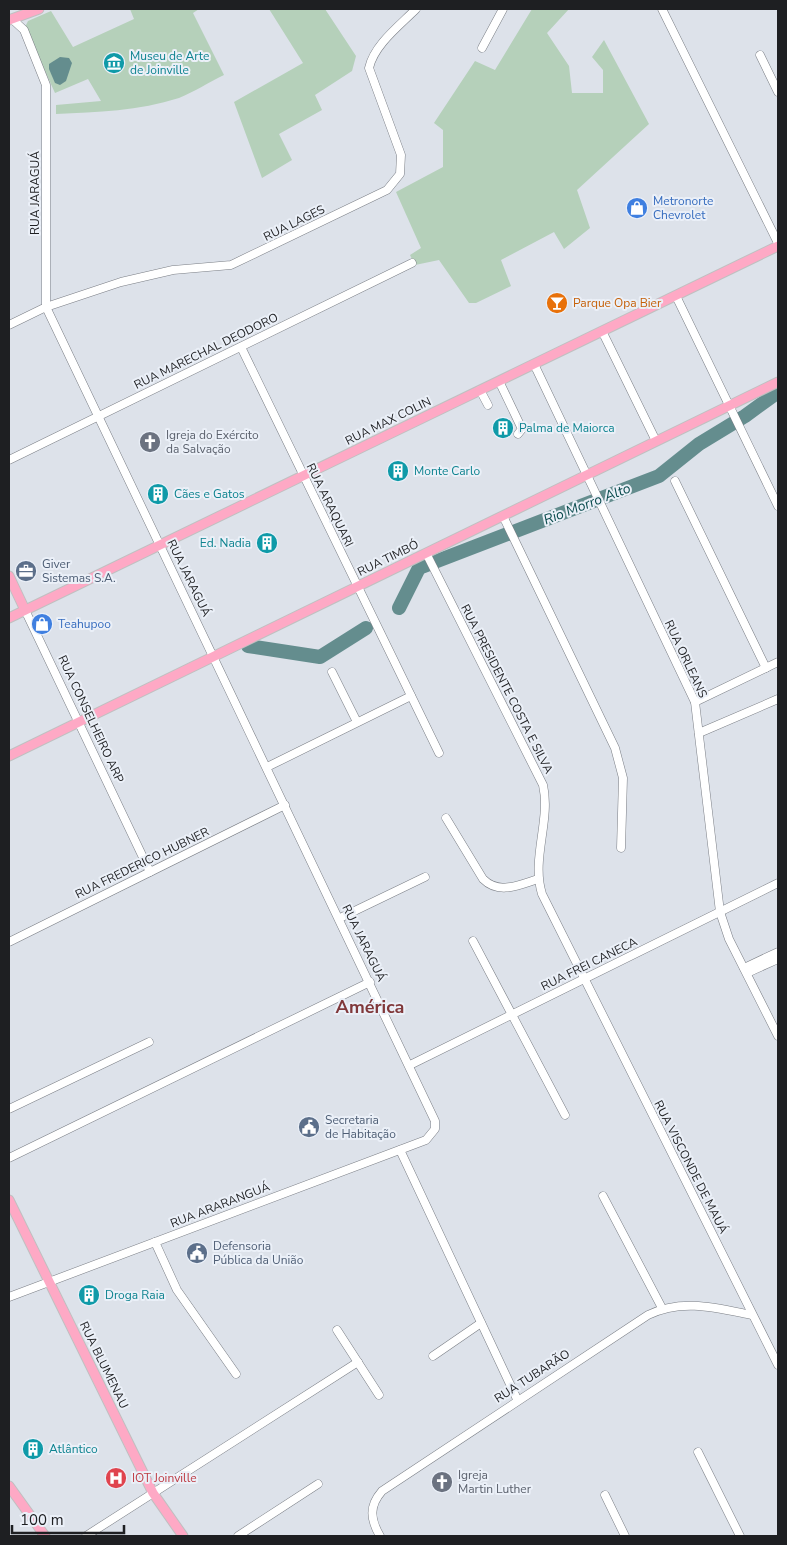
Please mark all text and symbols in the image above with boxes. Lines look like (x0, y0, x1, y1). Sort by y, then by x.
place label: Museu de Arte de Joinville (130, 48, 209, 78)
museum icon: Museu de Arte de Joinville (102, 51, 126, 75)
street label: RUA JARAGUÁ (27, 151, 43, 235)
place label: Metronorte Chevrolet (653, 193, 713, 223)
shop icon: Metronorte Chevrolet (625, 196, 649, 220)
street label: RUA LAGES (261, 201, 327, 245)
bar icon: Parque Opa Bier (545, 291, 569, 315)
place label: Parque Opa Bier (573, 295, 662, 311)
street label: RUA MARECHAL DEODORO (131, 309, 281, 393)
street label: RUA MAX COLIN (342, 393, 434, 449)
building icon: Palma de Maiorca (491, 416, 515, 440)
place label: Palma de Maiorca (519, 420, 615, 436)
place label: Igreja do Exército da Salvação (166, 427, 259, 457)
church icon: Igreja do Exército da Salvação (138, 430, 162, 454)
building icon: Monte Carlo (386, 459, 410, 483)
street label: RUA ARAQUARI (303, 460, 357, 550)
place label: Monte Carlo (414, 463, 480, 479)
water label: Rio Morro Alto (541, 479, 634, 529)
building icon: Cães e Gatos (146, 482, 170, 506)
place label: Cães e Gatos (174, 486, 245, 502)
building icon: Ed. Nadia (255, 531, 279, 555)
place label: Ed. Nadia (200, 535, 251, 551)
street label: RUA TIMBÓ (355, 536, 421, 580)
street label: RUA JARAGUÁ (163, 537, 215, 619)
place label: Giver Sistemas S.A. (42, 556, 116, 586)
office icon: Giver Sistemas S.A. (14, 559, 38, 583)
street label: RUA PRESIDENTE COSTA E SILVA (457, 602, 557, 777)
shop icon: Teahupoo (30, 612, 54, 636)
place label: Teahupoo (58, 616, 111, 632)
street label: RUA ORLEANS (661, 617, 711, 701)
street label: RUA CONSELHEIRO ARP (54, 653, 128, 786)
street label: RUA FREDERICO HUBNER (72, 824, 212, 902)
street label: RUA JARAGUÁ (338, 902, 390, 984)
street label: RUA FREI CANECA (538, 934, 640, 994)
district label: América (336, 995, 404, 1019)
street label: RUA VISCONDE DE MAUÁ (650, 1098, 732, 1237)
place label: Secretaria de Habitação (325, 1112, 396, 1142)
public building icon: Secretaria de Habitação (297, 1115, 321, 1139)
street label: RUA ARARANGUÁ (168, 1179, 272, 1231)
place label: Defensoria Pública da União (213, 1238, 304, 1268)
public building icon: Defensoria Pública da União (185, 1241, 209, 1265)
building icon: Droga Raia (77, 1283, 101, 1307)
place label: Droga Raia (105, 1287, 165, 1303)
street label: RUA BLUMENAU (76, 1319, 132, 1411)
street label: RUA TUBARÃO (491, 1346, 573, 1406)
building icon: Atlântico (21, 1437, 45, 1461)
place label: Atlântico (49, 1441, 98, 1457)
hospital icon: IOT Joinville (104, 1466, 128, 1490)
place label: Igreja Martin Luther (458, 1467, 532, 1497)
place label: IOT Joinville (132, 1470, 197, 1486)
church icon: Igreja Martin Luther (430, 1470, 454, 1494)
scale bar (12, 1502, 125, 1534)
text: 100 m (20, 1510, 64, 1530)

